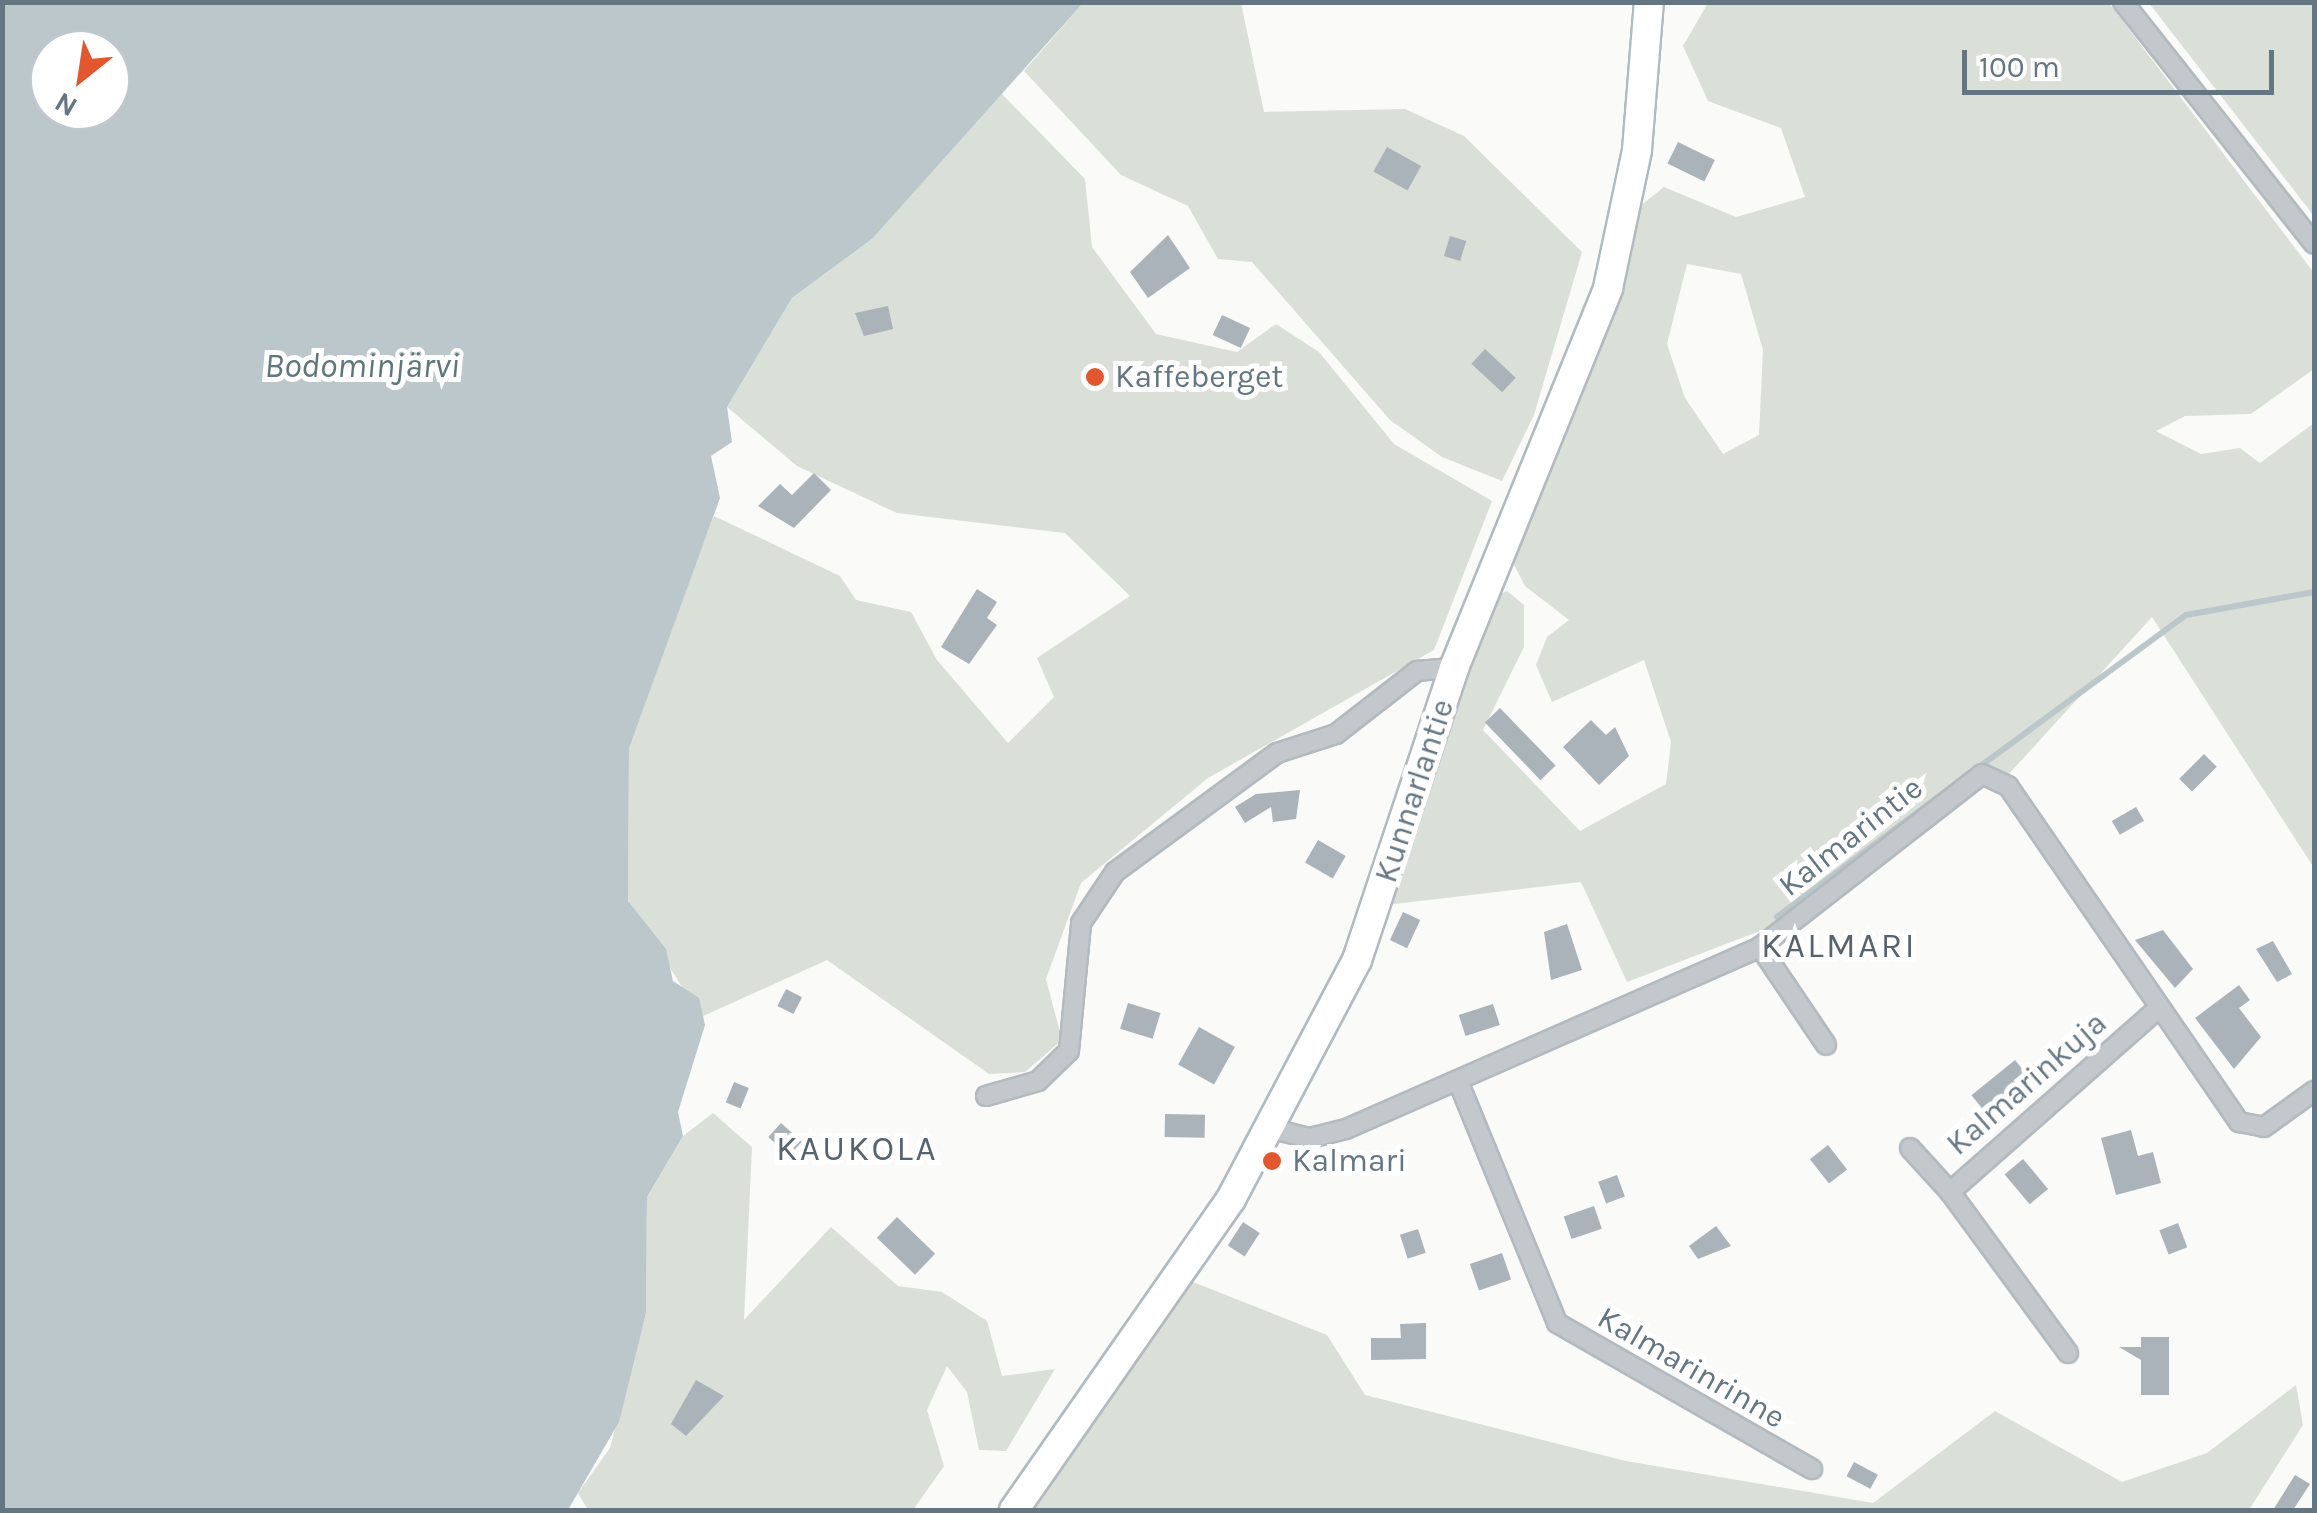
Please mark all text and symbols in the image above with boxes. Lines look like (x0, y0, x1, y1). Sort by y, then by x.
north arrow (30, 30, 130, 130)
scale bar (1967, 30, 2280, 92)
text: 100 m (1979, 49, 2060, 85)
text: N (49, 85, 83, 124)
water label: Bodominjärvi (264, 345, 460, 387)
place label: Kaffeberget (1115, 358, 1283, 396)
marker: Kaffeberget (1084, 366, 1106, 388)
street label: Kunnarlantie (1367, 694, 1463, 888)
street label: Kalmarintie (1771, 769, 1931, 905)
district label: KALMARI (1761, 925, 1917, 967)
street label: Kalmarinkuja (1939, 1004, 2115, 1164)
district label: KAUKOLA (776, 1128, 938, 1170)
place label: Kalmari (1292, 1142, 1407, 1180)
marker: Kalmari (1261, 1150, 1283, 1172)
street label: Kalmarinrinne (1590, 1299, 1792, 1437)

